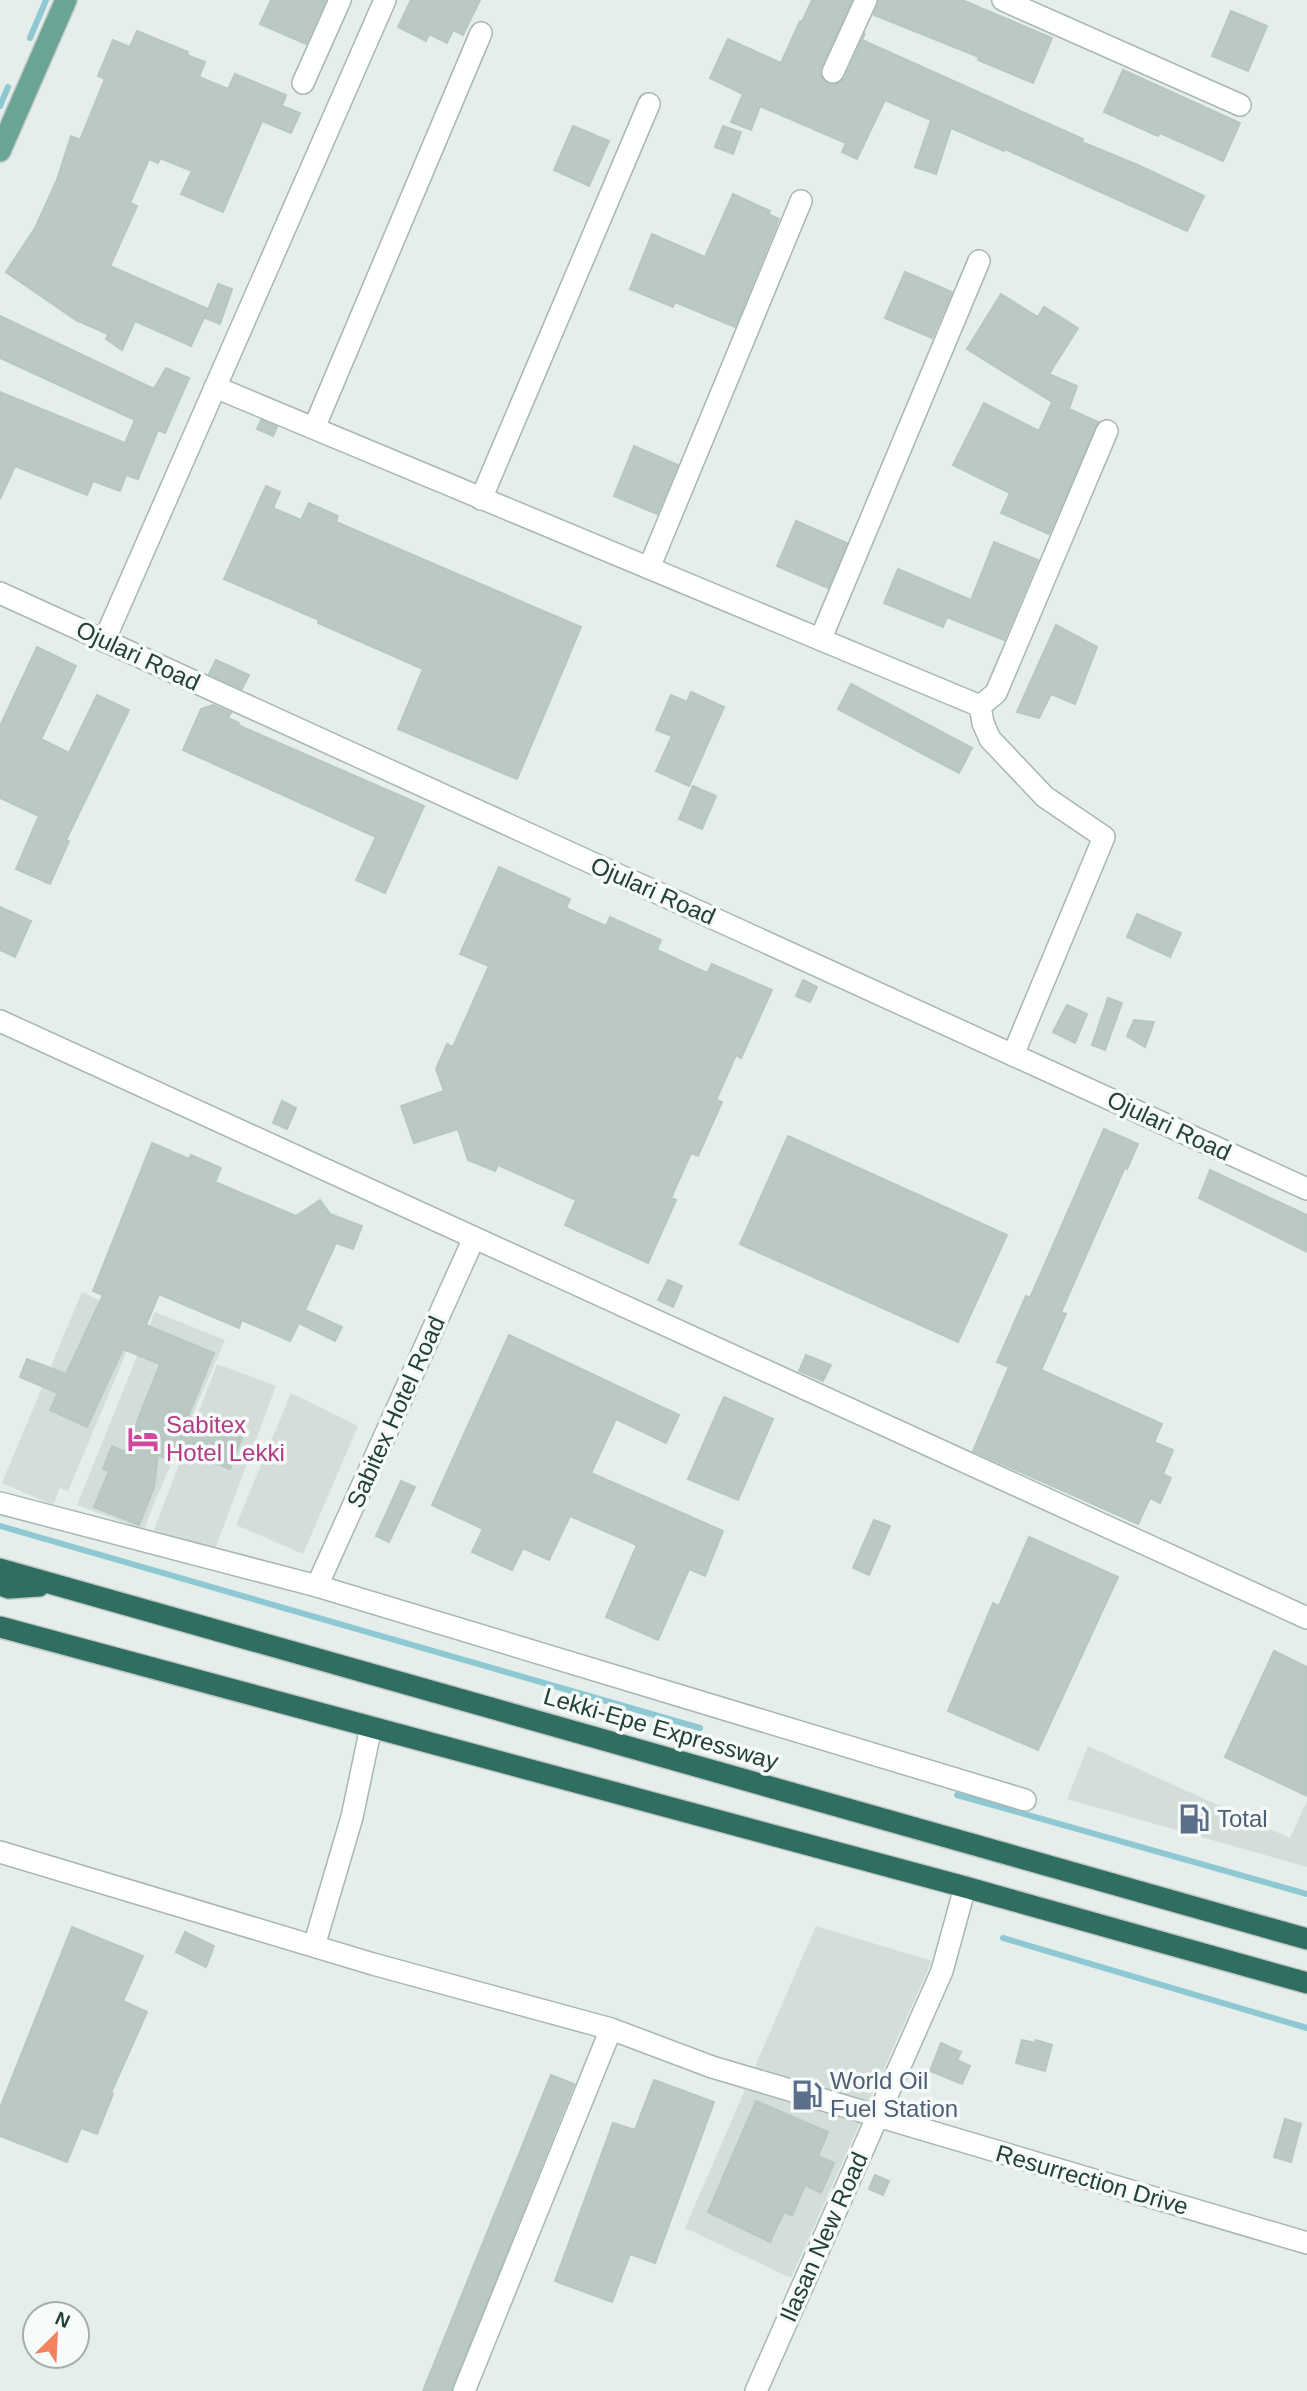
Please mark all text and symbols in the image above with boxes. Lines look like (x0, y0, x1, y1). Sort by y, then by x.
street label: Ojulari Road (72, 615, 204, 696)
street label: Ojulari Road (587, 851, 720, 930)
street label: Ojulari Road (1103, 1085, 1235, 1166)
street label: Sabitex Hotel Road (341, 1312, 450, 1512)
place label: Sabitex Hotel Lekki (166, 1411, 285, 1466)
hotel icon: Sabitex Hotel Lekki (126, 1422, 160, 1456)
street label: Lekki-Epe Expressway (541, 1682, 782, 1775)
fuel station icon: Total (1177, 1802, 1211, 1836)
place label: Total (1217, 1805, 1268, 1832)
place label: World Oil Fuel Station (830, 2067, 958, 2122)
fuel station icon: World Oil Fuel Station (790, 2078, 824, 2112)
street label: Resurrection Drive (993, 2139, 1191, 2220)
street label: Ilasan New Road (774, 2148, 873, 2326)
north arrow (21, 2300, 91, 2370)
text: N (52, 2308, 73, 2332)

